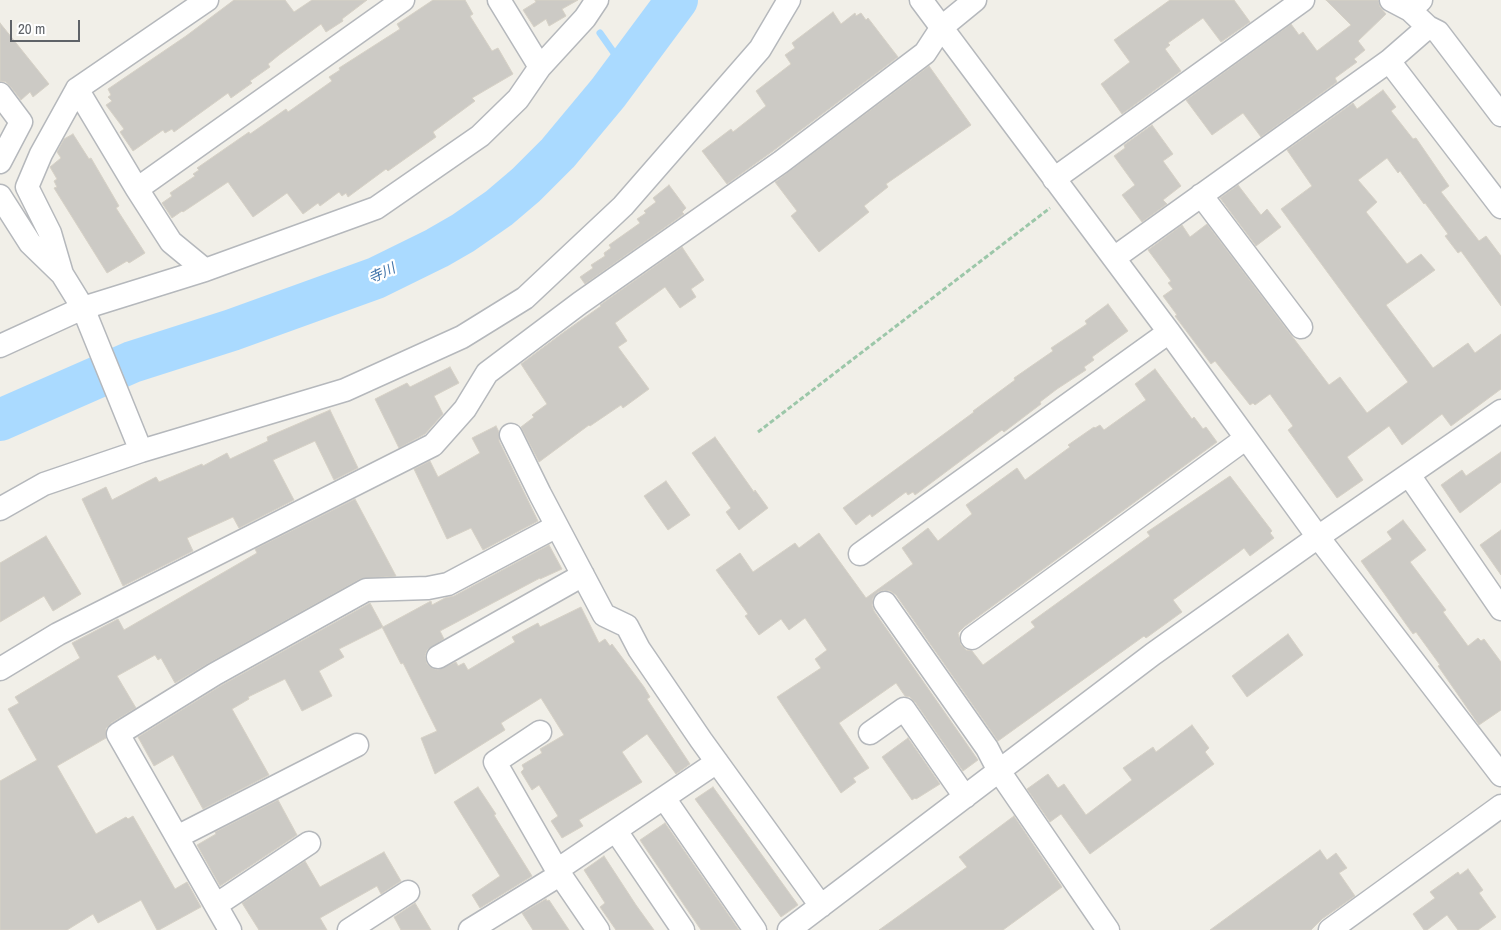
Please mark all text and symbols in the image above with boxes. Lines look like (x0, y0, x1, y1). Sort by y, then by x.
scale bar (12, 10, 82, 42)
text: 20 m (18, 18, 45, 39)
water label: 寺川 (366, 260, 398, 288)

